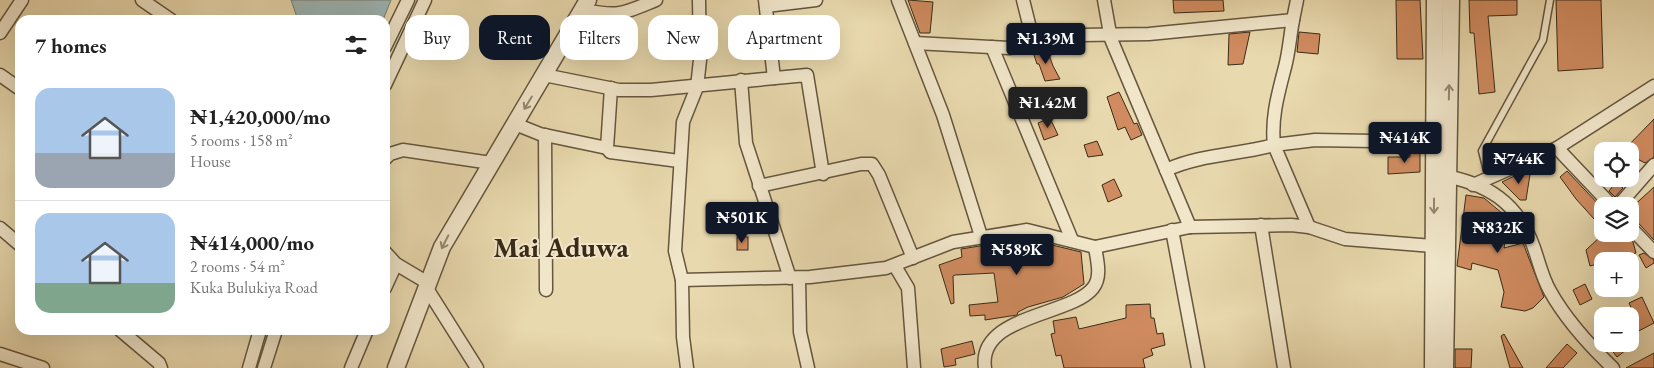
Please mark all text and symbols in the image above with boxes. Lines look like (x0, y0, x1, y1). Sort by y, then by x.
chip: Buy (405, 15, 469, 60)
chip: Rent (479, 15, 550, 60)
chip: Filters (560, 15, 638, 60)
chip: New (648, 15, 718, 60)
chip: Apartment (728, 15, 840, 60)
pin: ₦1.39M (1005, 22, 1087, 65)
text: ₦1.39M (1017, 28, 1075, 49)
icon: filters (342, 31, 370, 59)
text: 7 homes (35, 32, 107, 59)
one-way arrow (1444, 84, 1454, 100)
pin: ₦1.42M (1007, 86, 1089, 129)
text: ₦1.42M (1019, 92, 1077, 113)
one-way arrow (522, 95, 532, 109)
text: ₦1,420,000/mo (190, 103, 330, 130)
icon: home (75, 108, 135, 168)
pin: ₦414K (1370, 121, 1440, 164)
text: ₦414K (1380, 127, 1430, 148)
text: 5 rooms · 158 m² (190, 130, 293, 151)
pin: ₦744K (1484, 142, 1554, 185)
map controls (1594, 142, 1639, 352)
button: locate (1594, 142, 1639, 187)
text: ₦744K (1494, 148, 1544, 169)
text: House (190, 151, 231, 172)
button: layers (1594, 197, 1639, 242)
one-way arrow (1429, 198, 1439, 214)
pin: ₦501K (707, 202, 777, 244)
text: ₦501K (717, 207, 767, 228)
pin: ₦832K (1463, 212, 1533, 254)
text: ₦832K (1473, 217, 1523, 238)
text: ₦414,000/mo (190, 229, 314, 256)
district label: Mai Aduwa (493, 229, 629, 265)
icon: home (75, 233, 135, 293)
one-way arrow (440, 234, 449, 249)
pin: ₦589K (982, 234, 1052, 276)
text: ₦589K (992, 239, 1042, 260)
button: + (1594, 252, 1639, 297)
text: 2 rooms · 54 m² (190, 256, 285, 277)
text: Kuka Bulukiya Road (190, 277, 318, 298)
button: − (1594, 307, 1639, 352)

